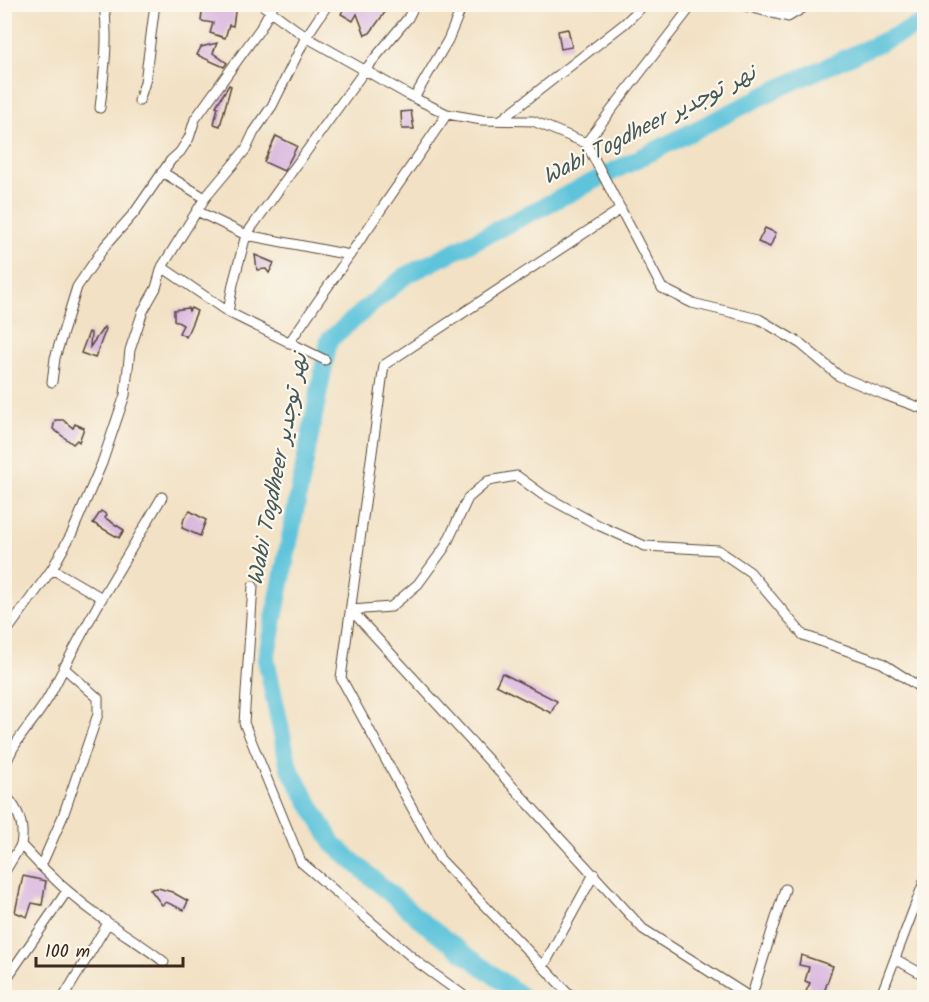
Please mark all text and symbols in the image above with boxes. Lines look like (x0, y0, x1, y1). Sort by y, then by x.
water label: Wabi Togdheer نهر توجدير (537, 56, 765, 195)
water label: Wabi Togdheer نهر توجدير (239, 347, 319, 588)
scale bar (36, 930, 183, 968)
text: 100 m (45, 938, 90, 967)

